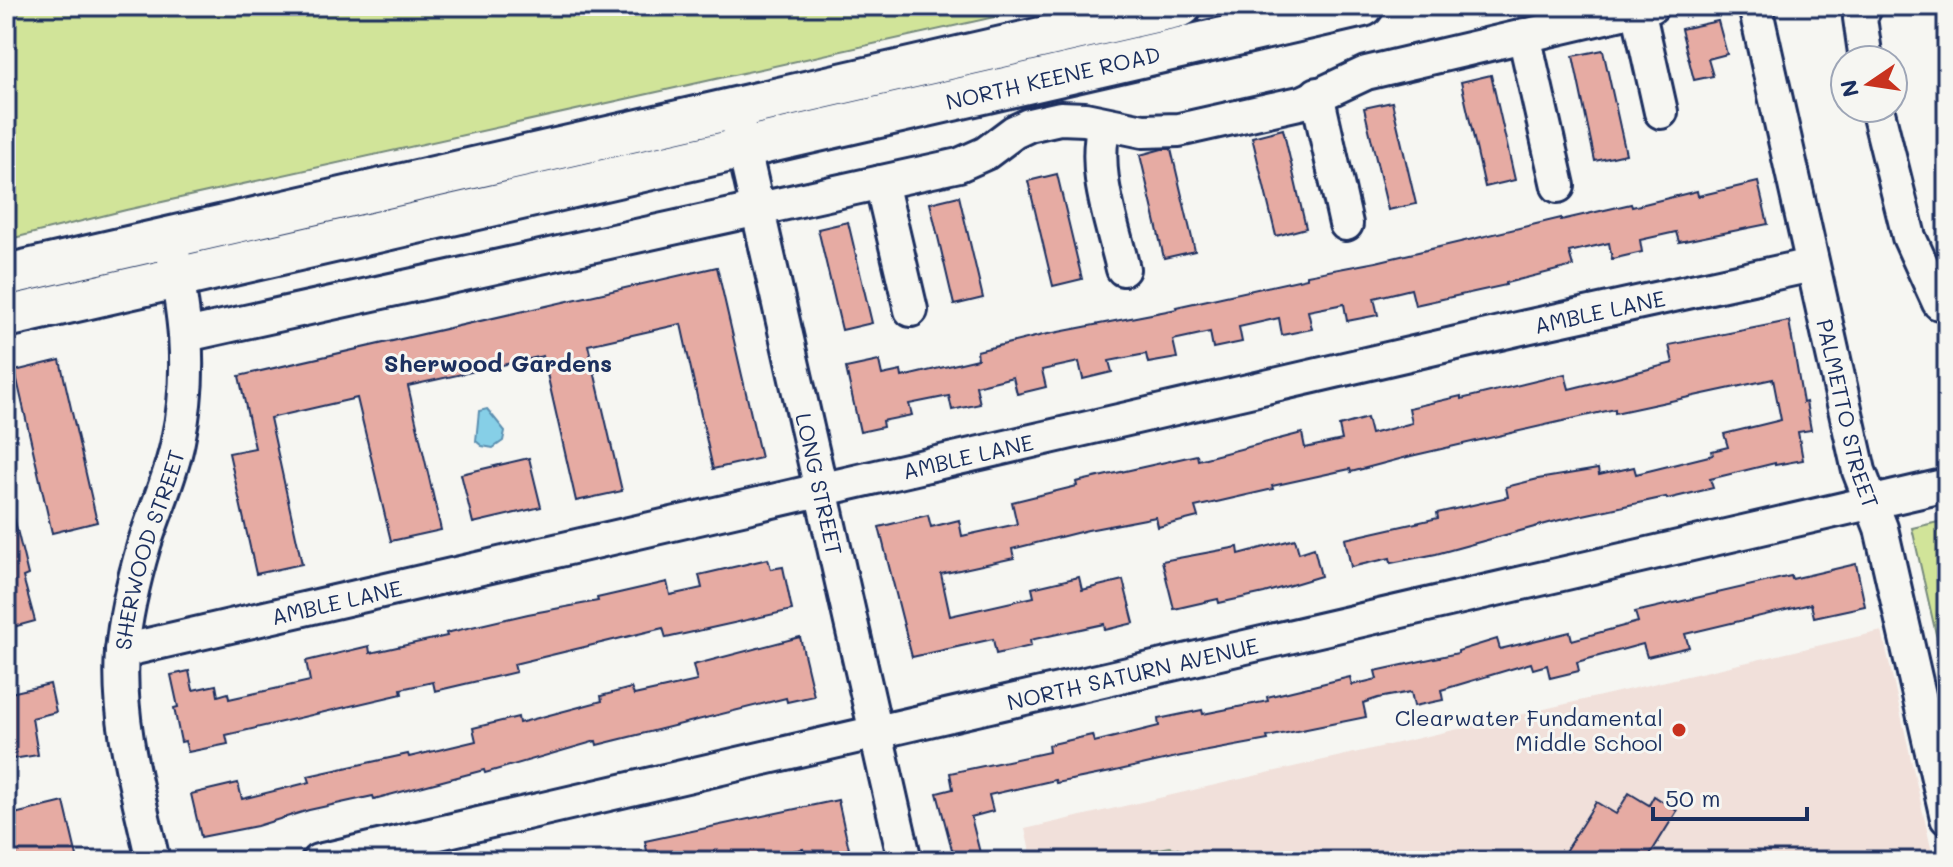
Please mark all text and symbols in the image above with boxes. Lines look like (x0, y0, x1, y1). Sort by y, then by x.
street label: NORTH KEENE ROAD (943, 38, 1163, 116)
north arrow (1829, 44, 1909, 124)
text: N (1833, 77, 1865, 100)
street label: AMBLE LANE (1531, 283, 1668, 339)
street label: PALMETTO STREET (1811, 316, 1886, 512)
district label: Sherwood Gardens (384, 347, 612, 378)
street label: LONG STREET (790, 410, 850, 558)
street label: AMBLE LANE (900, 427, 1036, 485)
street label: SHERWOOD STREET (108, 446, 190, 651)
street label: AMBLE LANE (268, 572, 405, 631)
street label: NORTH SATURN AVENUE (1004, 630, 1261, 716)
place label: Clearwater Fundamental Middle School (1395, 703, 1663, 757)
marker: Clearwater Fundamental Middle School (1670, 721, 1688, 739)
scale bar (1653, 771, 1807, 821)
text: 50 m (1665, 782, 1721, 813)

